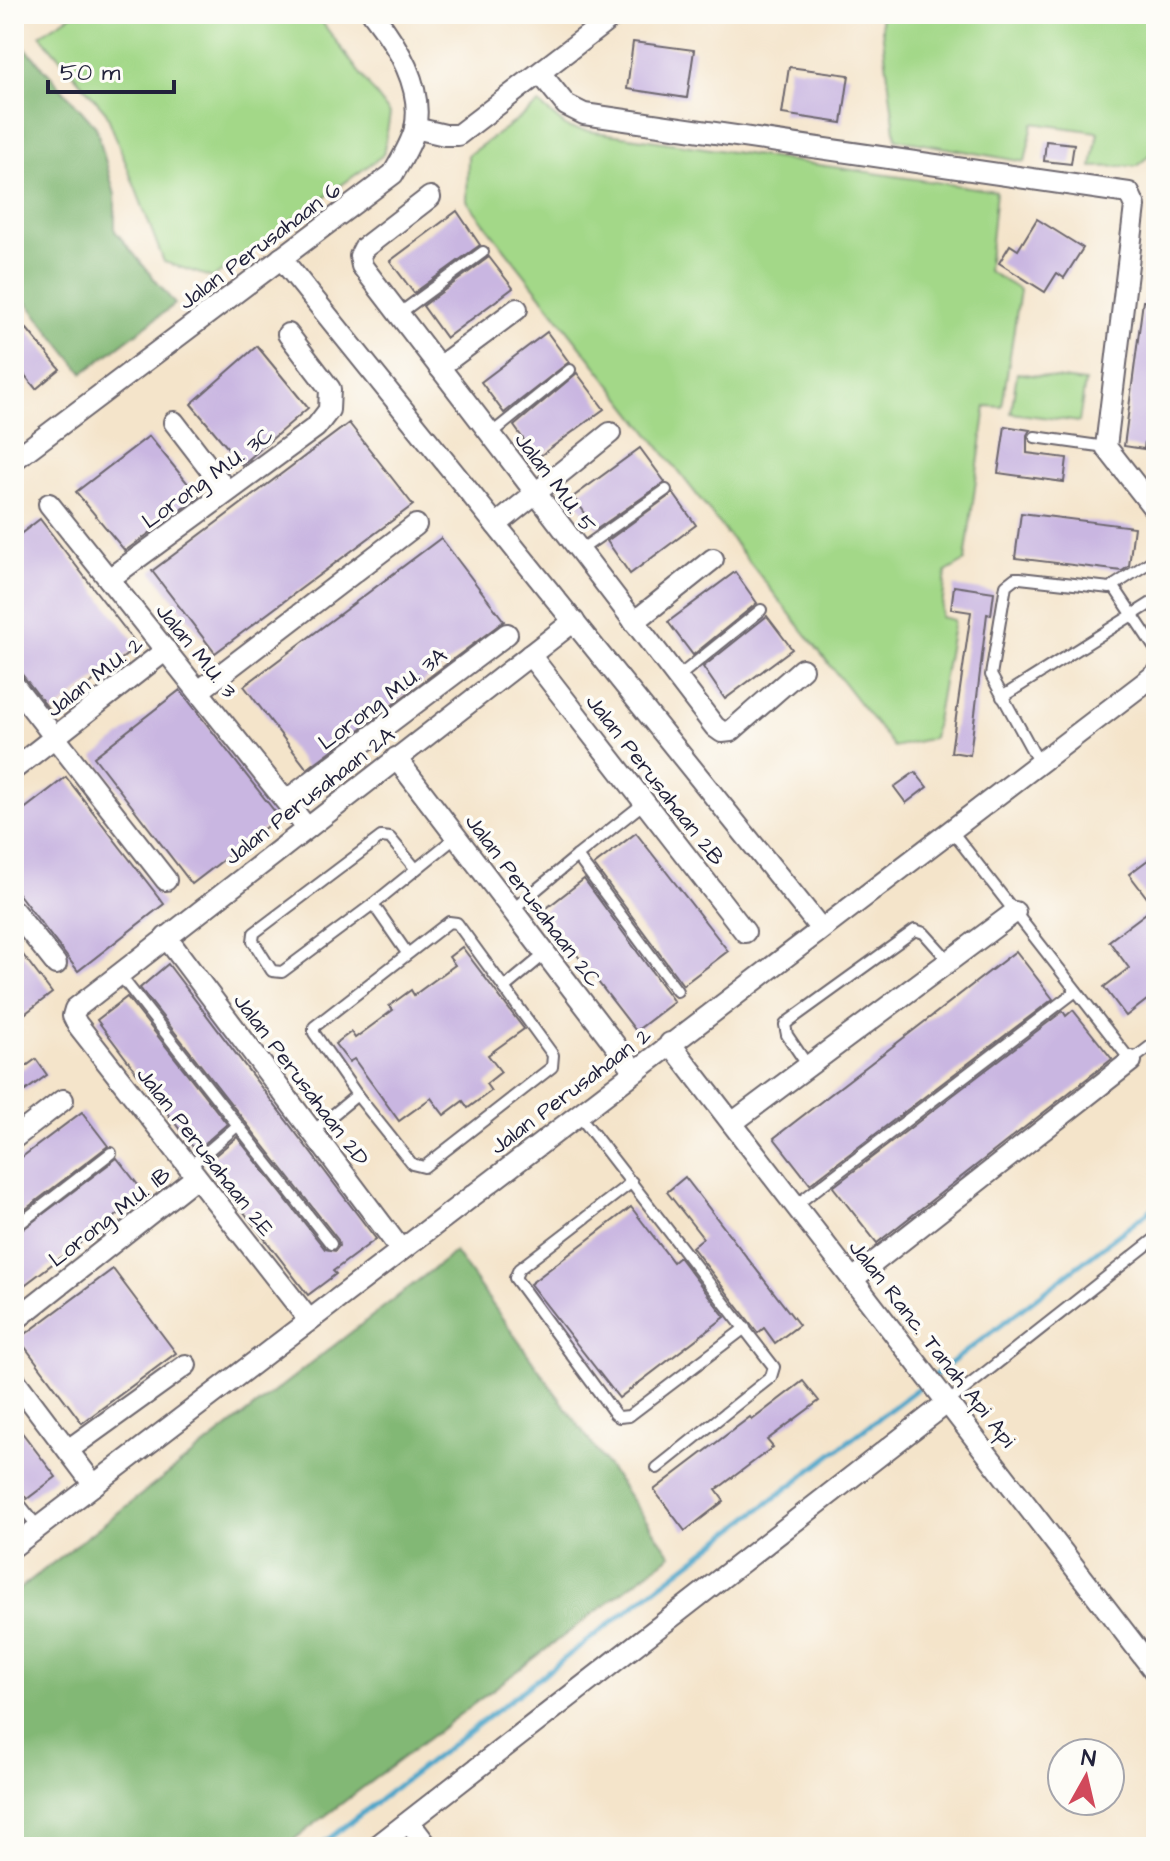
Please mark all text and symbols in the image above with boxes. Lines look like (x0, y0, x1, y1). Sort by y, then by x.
scale bar (48, 44, 174, 94)
text: 50 m (60, 56, 121, 90)
street label: Jalan Perusahaan 6 (172, 175, 348, 317)
street label: Lorong M.U. 3C (136, 420, 281, 537)
street label: Jalan M.U. 5 (507, 426, 603, 540)
street label: Jalan M.U. 3 (148, 597, 244, 705)
street label: Jalan M.U. 2 (40, 629, 150, 725)
street label: Lorong M.U. 3A (312, 640, 454, 759)
street label: Jalan Perusahaan 2B (578, 688, 732, 873)
street label: Jalan Perusahaan 2A (218, 720, 402, 873)
street label: Jalan Perusahaan 2C (457, 808, 609, 994)
street label: Jalan Perusahaan 2D (226, 987, 376, 1173)
street label: Jalan Perusahaan 2 (484, 1020, 658, 1162)
street label: Jalan Perusahaan 2E (129, 1061, 281, 1243)
street label: Lorong M.U. 1B (42, 1159, 178, 1276)
street label: Jalan Ranc. Tanah Api Api (841, 1234, 1023, 1454)
north arrow (1046, 1737, 1126, 1817)
text: N (1080, 1742, 1098, 1775)

